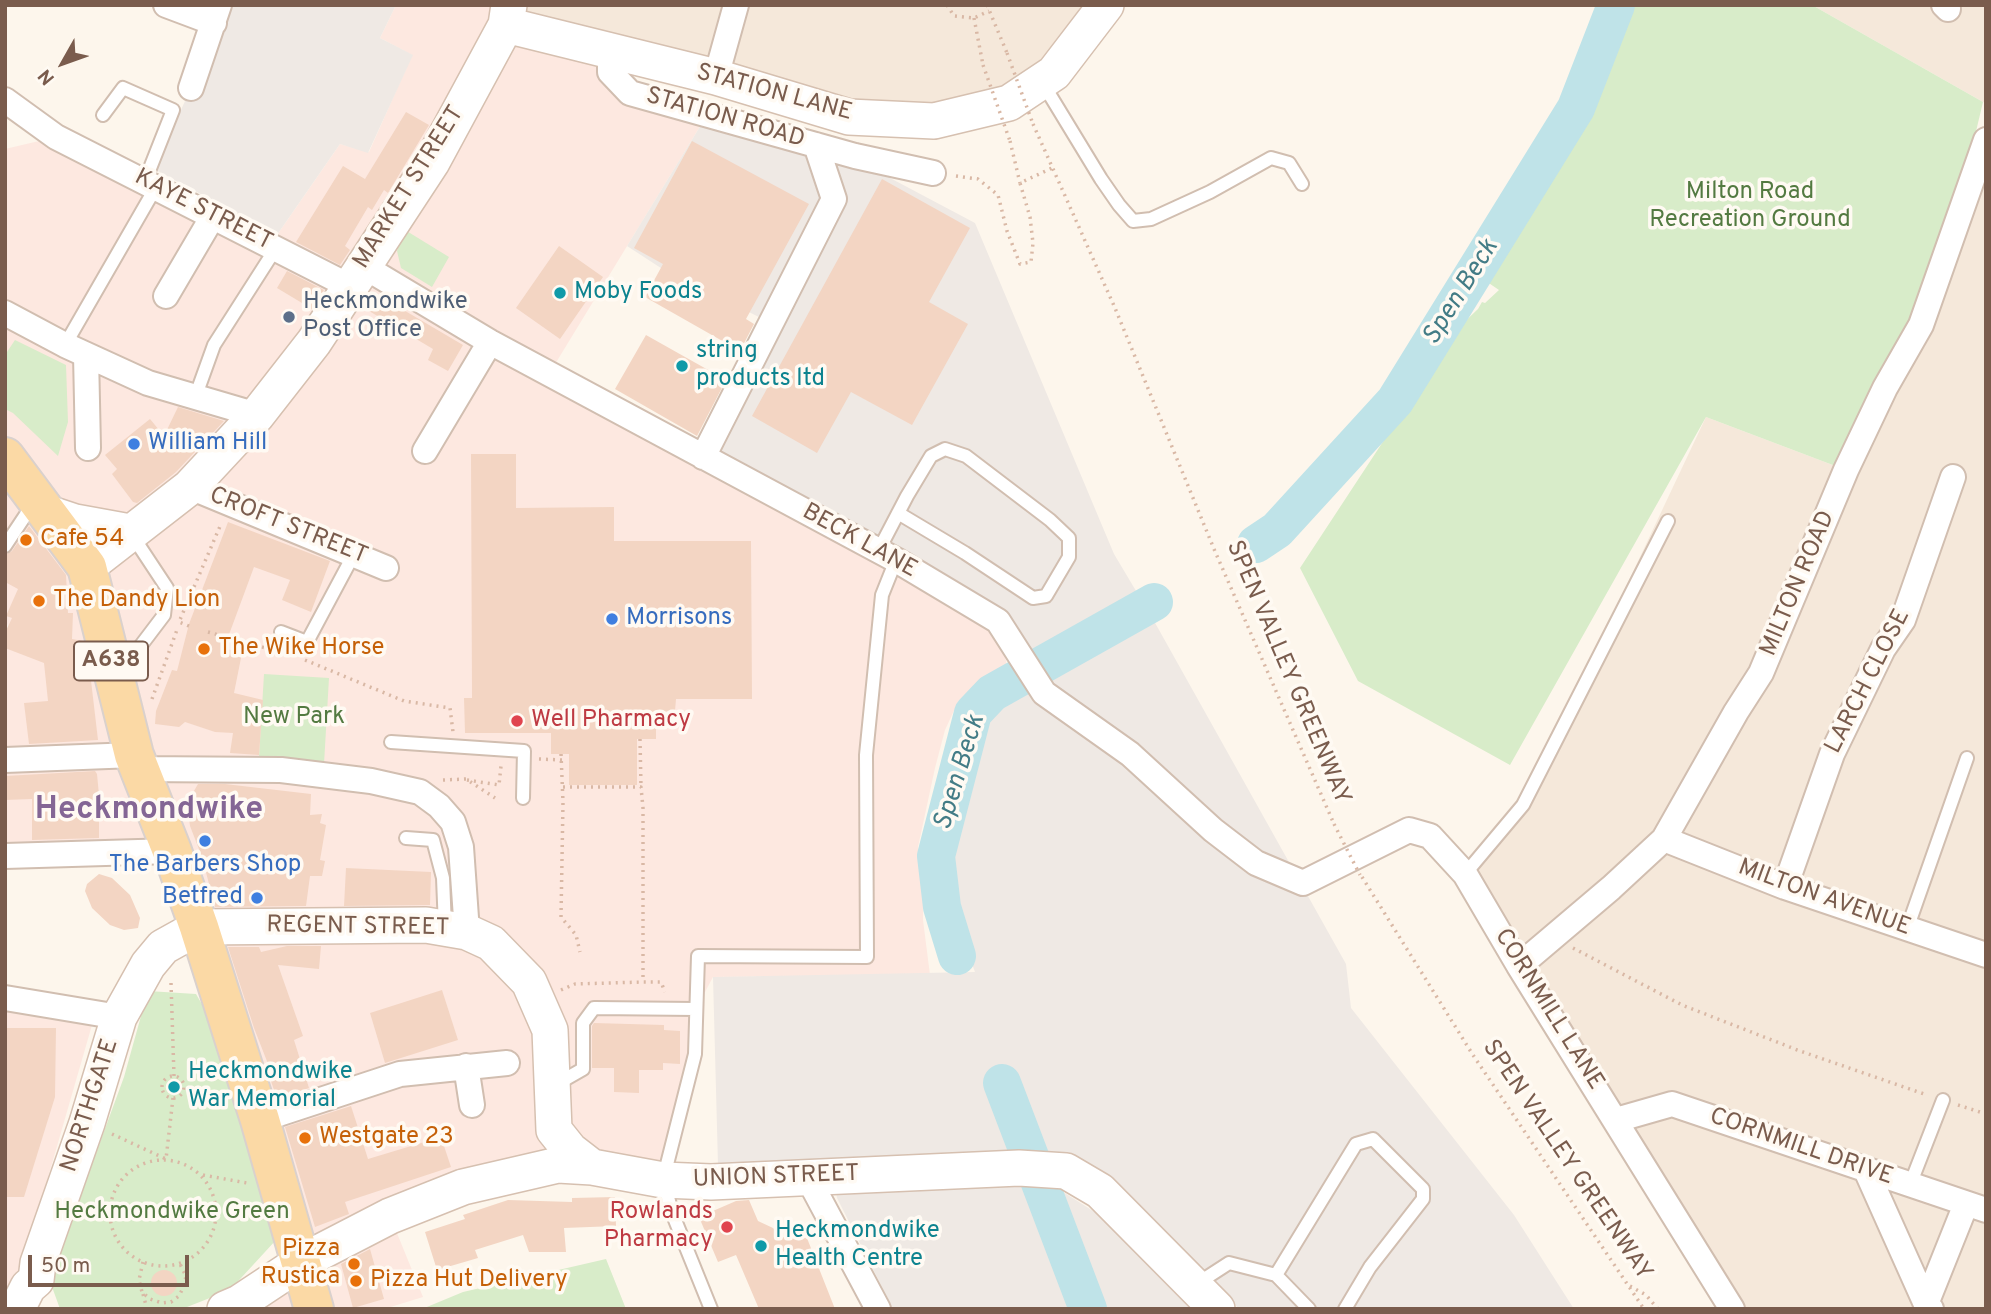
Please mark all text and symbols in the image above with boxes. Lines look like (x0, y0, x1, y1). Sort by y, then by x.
north arrow (28, 28, 98, 98)
street label: STATION LANE (693, 59, 855, 129)
text: N (33, 64, 60, 89)
street label: STATION ROAD (642, 83, 808, 155)
street label: MARKET STREET (348, 101, 472, 275)
street label: KAYE STREET (129, 164, 277, 258)
park label: Milton Road Recreation Ground (1649, 179, 1851, 235)
water label: Spen Beck (1417, 234, 1507, 352)
place label: Moby Foods (574, 279, 702, 307)
marker: Moby Foods (552, 285, 568, 301)
place label: Heckmondwike Post Office (303, 289, 468, 345)
marker: Heckmondwike Post Office (281, 309, 297, 325)
place label: string products ltd (696, 338, 825, 394)
marker: string products ltd (674, 358, 690, 374)
place label: William Hill (148, 430, 267, 458)
marker: William Hill (126, 436, 142, 452)
street label: CROFT STREET (205, 482, 371, 572)
street label: BECK LANE (796, 499, 922, 585)
street label: MILTON ROAD (1755, 507, 1843, 661)
place label: Cafe 54 (40, 526, 124, 554)
marker: Cafe 54 (18, 532, 34, 548)
street label: SPEN VALLEY GREENWAY (1218, 537, 1356, 809)
place label: The Dandy Lion (53, 587, 220, 615)
marker: The Dandy Lion (31, 593, 47, 609)
place label: Morrisons (626, 605, 732, 633)
street label: LARCH CLOSE (1820, 605, 1918, 759)
marker: Morrisons (604, 611, 620, 627)
place label: The Wike Horse (218, 635, 384, 663)
marker: The Wike Horse (196, 641, 212, 657)
road number: A638 (74, 642, 148, 680)
park label: New Park (243, 704, 345, 732)
place label: Well Pharmacy (531, 707, 691, 735)
water label: Spen Beck (929, 712, 993, 834)
marker: Well Pharmacy (509, 713, 525, 729)
district label: Heckmondwike (35, 793, 263, 831)
marker: The Barbers Shop (197, 833, 213, 849)
place label: The Barbers Shop (109, 852, 301, 880)
street label: MILTON AVENUE (1734, 854, 1914, 944)
place label: Betfred (162, 884, 243, 912)
marker: Betfred (249, 890, 265, 906)
street label: REGENT STREET (266, 912, 450, 944)
street label: CORNMILL LANE (1487, 924, 1609, 1096)
street label: SPEN VALLEY GREENWAY (1475, 1035, 1657, 1287)
street label: NORTHGATE (56, 1036, 126, 1176)
place label: Heckmondwike War Memorial (188, 1059, 353, 1115)
marker: Heckmondwike War Memorial (166, 1079, 182, 1095)
street label: CORNMILL DRIVE (1705, 1103, 1897, 1193)
place label: Westgate 23 (319, 1124, 454, 1152)
marker: Westgate 23 (297, 1130, 313, 1146)
street label: UNION STREET (692, 1161, 860, 1195)
park label: Heckmondwike Green (54, 1199, 290, 1227)
place label: Rowlands Pharmacy (604, 1199, 713, 1255)
place label: Heckmondwike Health Centre (775, 1218, 940, 1274)
marker: Rowlands Pharmacy (719, 1219, 735, 1235)
place label: Pizza Rustica (261, 1236, 340, 1292)
marker: Heckmondwike Health Centre (753, 1238, 769, 1254)
scale bar (32, 1240, 192, 1284)
text: 50 m (41, 1253, 90, 1280)
marker: Pizza Rustica (346, 1256, 362, 1272)
place label: Pizza Hut Delivery (370, 1267, 568, 1295)
marker: Pizza Hut Delivery (348, 1273, 364, 1289)

